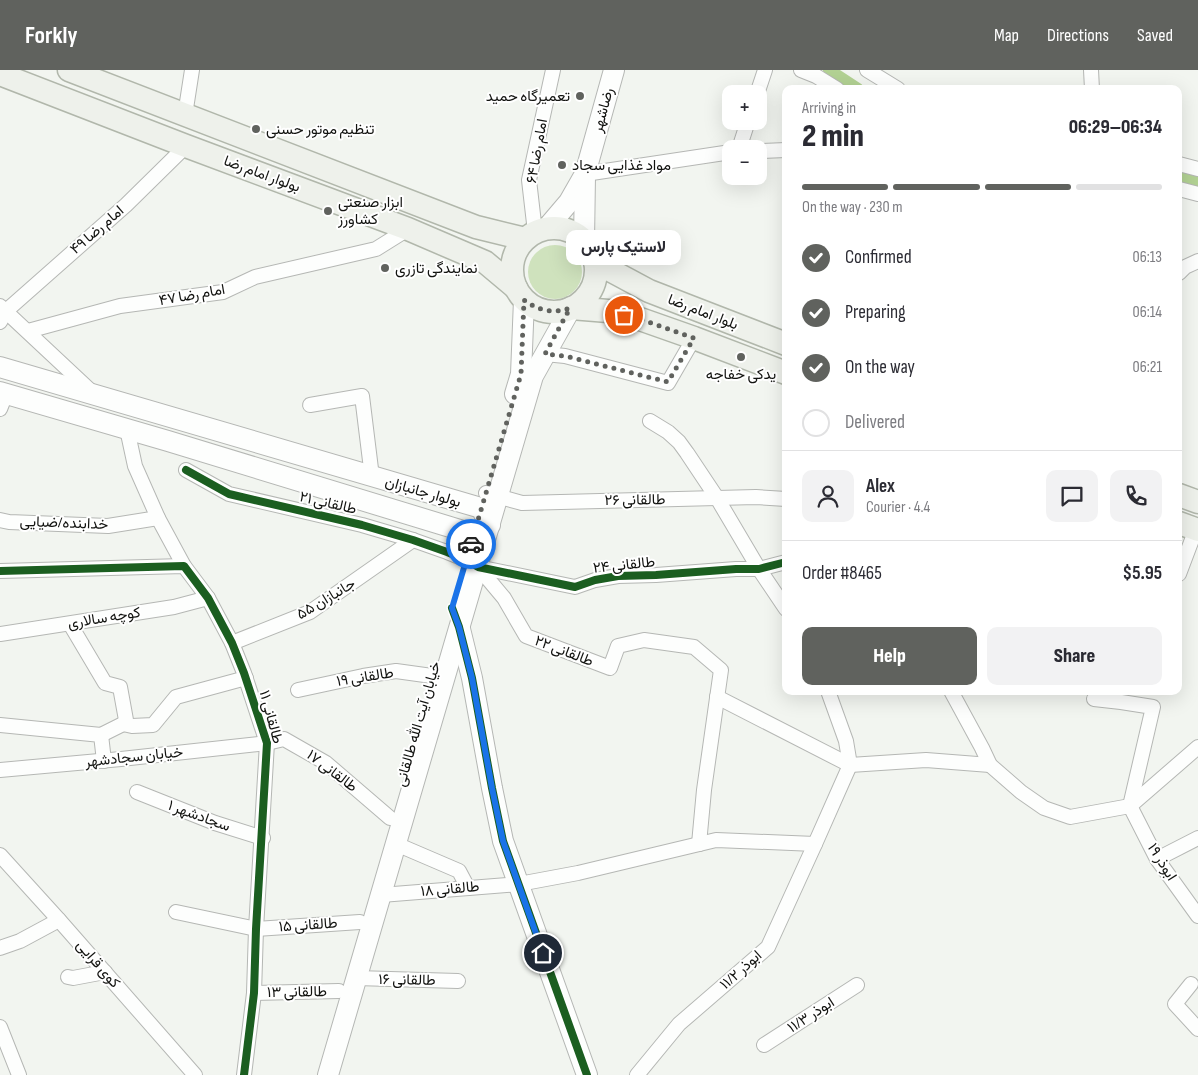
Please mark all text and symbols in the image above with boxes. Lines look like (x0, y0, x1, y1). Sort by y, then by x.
text: Forkly (25, 21, 77, 50)
text: Map (994, 25, 1019, 46)
text: Directions (1047, 25, 1109, 46)
text: Saved (1137, 25, 1173, 46)
map controls (722, 85, 767, 185)
button: + (722, 85, 767, 130)
street label: رضاشهر (588, 86, 618, 135)
place label: تعمیرگاه حمید (486, 87, 570, 106)
marker: تعمیرگاه حمید (574, 90, 586, 102)
text: Arriving in (802, 99, 856, 118)
text: 06:29–06:34 (1069, 116, 1162, 139)
street label: امام رضا ۶۴ (522, 117, 552, 185)
text: 2 min (802, 117, 864, 156)
place label: تنظیم موتور حسنی (266, 120, 374, 139)
marker: تنظیم موتور حسنی (250, 123, 262, 135)
button: − (722, 140, 767, 185)
street label: بولوار امام رضا (221, 151, 303, 197)
place label: مواد غذایی سجاد (572, 156, 671, 175)
marker: مواد غذایی سجاد (556, 159, 568, 171)
place label: ابزار صنعتی کشاورز (337, 193, 403, 229)
text: On the way · 230 m (802, 198, 902, 217)
street label: امام رضا ۴۹ (66, 201, 128, 259)
marker: ابزار صنعتی کشاورز (322, 205, 334, 217)
callout: لاستیک پارس (566, 230, 682, 265)
text: لاستیک پارس (581, 238, 666, 257)
icon: check (802, 244, 830, 272)
text: Confirmed (845, 246, 912, 269)
text: 06:13 (1133, 248, 1162, 267)
place label: نمایندگی تازری (395, 259, 478, 278)
marker: نمایندگی تازری (379, 262, 391, 274)
street label: امام رضا ۴۷ (157, 280, 227, 310)
street label: بلوار امام رضا (665, 290, 741, 334)
pin (603, 294, 645, 336)
icon: check (802, 299, 830, 327)
icon: bag (610, 301, 638, 329)
text: Preparing (845, 301, 906, 324)
text: 06:14 (1133, 303, 1162, 322)
marker: یدکی خفاجه (735, 351, 747, 363)
icon: check (802, 354, 830, 382)
text: On the way (845, 356, 915, 379)
text: 06:21 (1133, 358, 1162, 377)
place label: یدکی خفاجه (706, 365, 776, 384)
text: Delivered (845, 411, 905, 434)
button: person (802, 470, 854, 522)
button: chat (1046, 470, 1098, 522)
button: phone (1110, 470, 1162, 522)
street label: بولوار جانبازان (383, 472, 463, 512)
text: Alex (866, 475, 895, 498)
street label: طالقانی ۲۱ (298, 487, 359, 519)
street label: طالقانی ۲۶ (604, 490, 666, 510)
text: Courier · 4.4 (866, 498, 930, 517)
street label: خدابنده/ضیایی (19, 512, 109, 534)
courier (446, 519, 496, 569)
icon: car (457, 530, 485, 558)
street label: طالقانی ۲۴ (592, 552, 656, 578)
text: Order #8465 (802, 562, 882, 585)
text: $5.95 (1123, 562, 1162, 585)
street label: جانبازان ۵۵ (293, 574, 359, 624)
street label: کوچه سالاری (66, 603, 142, 633)
button: Help (802, 627, 977, 685)
button: Share (987, 627, 1162, 685)
street label: طالقانی ۲۲ (532, 631, 596, 671)
street label: خیابان آیت الله طالقانی (391, 659, 445, 789)
street label: طالقانی ۱۹ (335, 663, 395, 691)
street label: طالقانی ۱۱ (255, 688, 287, 746)
street label: خیابان سجادشهر (83, 742, 184, 772)
street label: طالقانی ۱۷ (303, 746, 361, 796)
street label: سجادشهر ۱ (165, 796, 233, 836)
street label: ابوذر ۱۹ (1143, 840, 1181, 884)
street label: طالقانی ۱۸ (420, 877, 480, 901)
street label: طالقانی ۱۵ (278, 913, 338, 937)
pin (522, 932, 564, 974)
street label: کوی قرایی (72, 936, 124, 992)
icon: home (529, 939, 557, 967)
street label: ابوذر ۱۱/۲ (716, 946, 766, 994)
street label: طالقانی ۱۶ (378, 970, 436, 990)
street label: طالقانی ۱۳ (267, 982, 327, 1002)
street label: ابوذر ۱۱/۳ (784, 993, 838, 1037)

